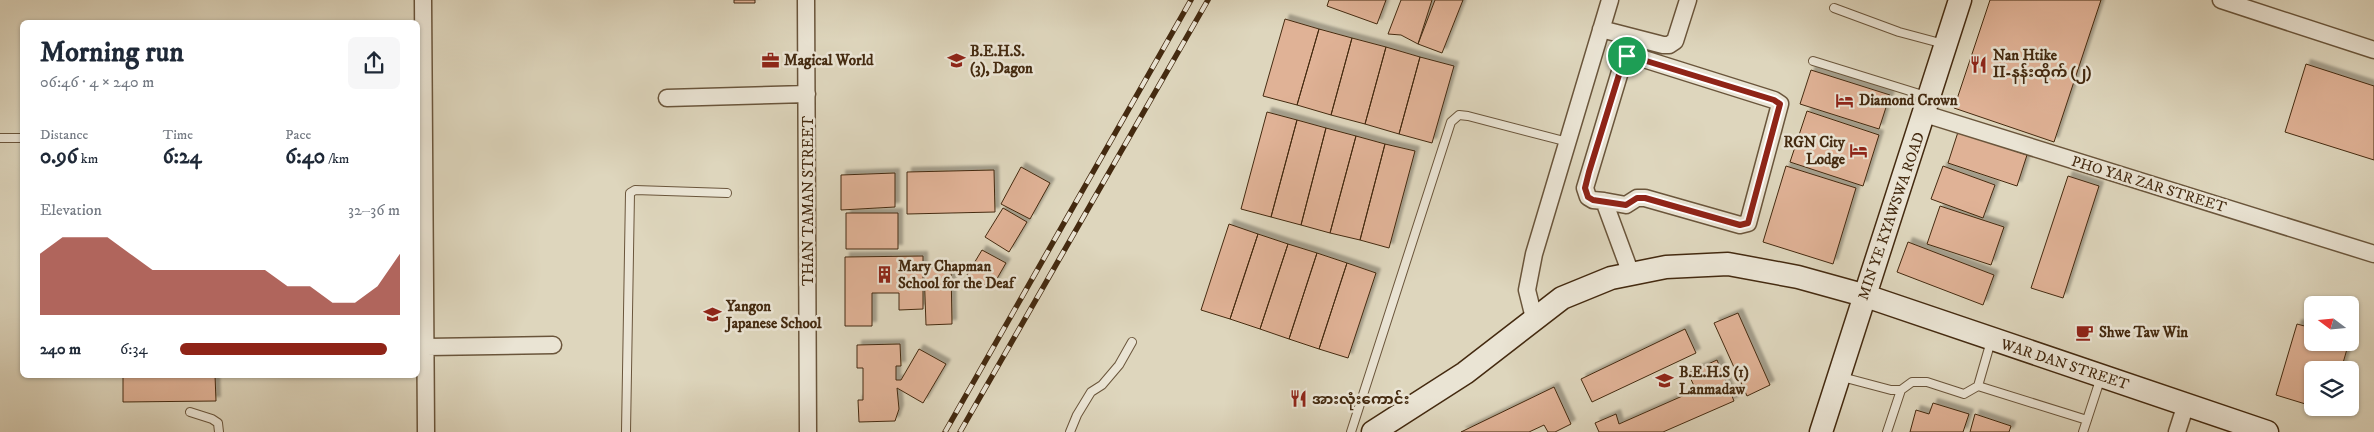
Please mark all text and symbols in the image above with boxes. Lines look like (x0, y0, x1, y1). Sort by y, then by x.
text: Morning run (40, 35, 184, 70)
pin (1606, 35, 1648, 77)
button: share (348, 37, 400, 89)
place label: B.E.H.S. (3), Dagon (970, 42, 1033, 78)
icon: arrive (1613, 42, 1641, 70)
place label: Nan Htike II-နန်းထိုက် (၂) (1993, 46, 2091, 84)
office icon: Magical World (760, 50, 780, 70)
school or university icon: B.E.H.S. (3), Dagon (946, 50, 966, 70)
place label: Magical World (784, 51, 874, 70)
restaurant icon: Nan Htike II-နန်းထိုက် (၂) (1969, 54, 1989, 74)
text: 06:46 · 4 × 240 m (40, 72, 154, 92)
hotel icon: Diamond Crown (1835, 90, 1855, 110)
place label: Diamond Crown (1859, 91, 1958, 110)
street label: THAN TAMAN STREET (799, 115, 818, 286)
text: Distance (40, 126, 88, 144)
text: Time (163, 126, 193, 144)
text: Pace (285, 126, 311, 144)
street label: MIN YE KYAWSWA ROAD (1854, 130, 1929, 303)
place label: RGN City Lodge (1783, 133, 1846, 169)
hotel icon: RGN City Lodge (1849, 141, 1869, 161)
text: 0.96 (40, 144, 78, 170)
text: 6:24 (163, 144, 201, 170)
text: 6:40 (285, 144, 325, 170)
text: km (78, 150, 98, 168)
text: /km (325, 150, 349, 168)
street label: PHO YAR ZAR STREET (2069, 152, 2229, 217)
text: Elevation (40, 200, 102, 220)
text: 32–36 m (348, 200, 400, 220)
place label: Mary Chapman School for the Deaf (898, 257, 1017, 293)
building icon: Mary Chapman School for the Deaf (874, 265, 894, 285)
north arrow (2304, 296, 2359, 351)
map controls (2304, 296, 2359, 416)
place label: Yangon Japanese School (724, 297, 822, 333)
school or university icon: Yangon Japanese School (702, 305, 722, 325)
cafe icon: Shwe Taw Win (2075, 322, 2095, 342)
place label: Shwe Taw Win (2099, 323, 2188, 342)
street label: WAR DAN STREET (1997, 334, 2132, 394)
text: 240 m (40, 339, 81, 359)
text: 6:34 (120, 339, 148, 359)
button: layers (2304, 361, 2359, 416)
place label: B.E.H.S (1) Lanmadaw (1679, 363, 1749, 399)
school or university icon: B.E.H.S (1) Lanmadaw (1655, 371, 1675, 391)
restaurant icon: အားလုံးကောင်း (1288, 389, 1308, 409)
place label: အားလုံးကောင်း (1312, 389, 1409, 411)

